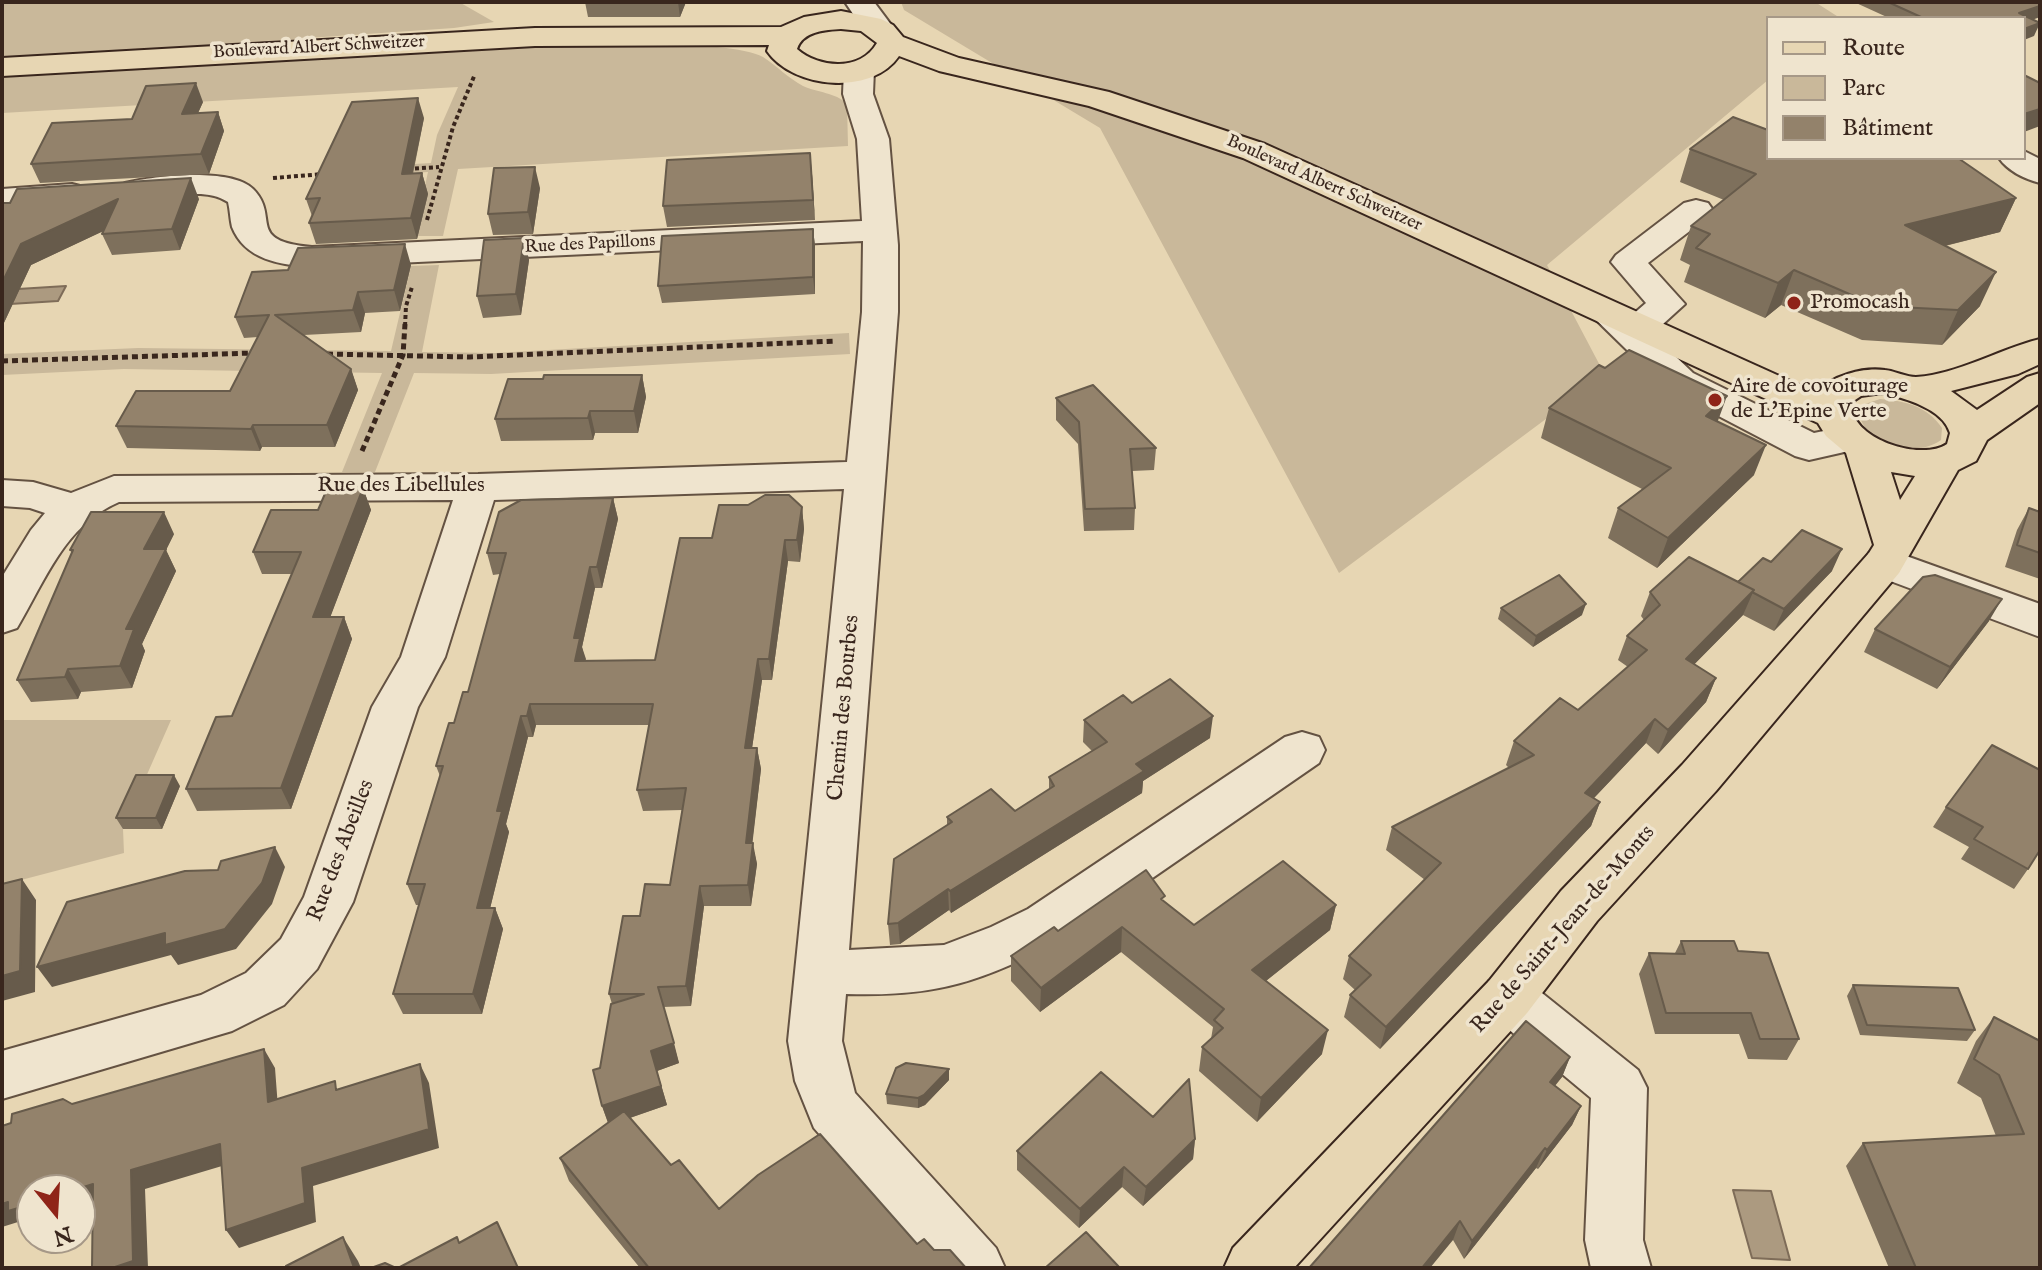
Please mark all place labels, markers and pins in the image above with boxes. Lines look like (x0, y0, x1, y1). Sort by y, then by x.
place label: Promocash (1810, 290, 1910, 316)
marker: Promocash (1785, 294, 1803, 312)
place label: Aire de covoiturage de L'Epine Verte (1731, 374, 1908, 426)
marker: Aire de covoiturage de L'Epine Verte (1706, 391, 1724, 409)

